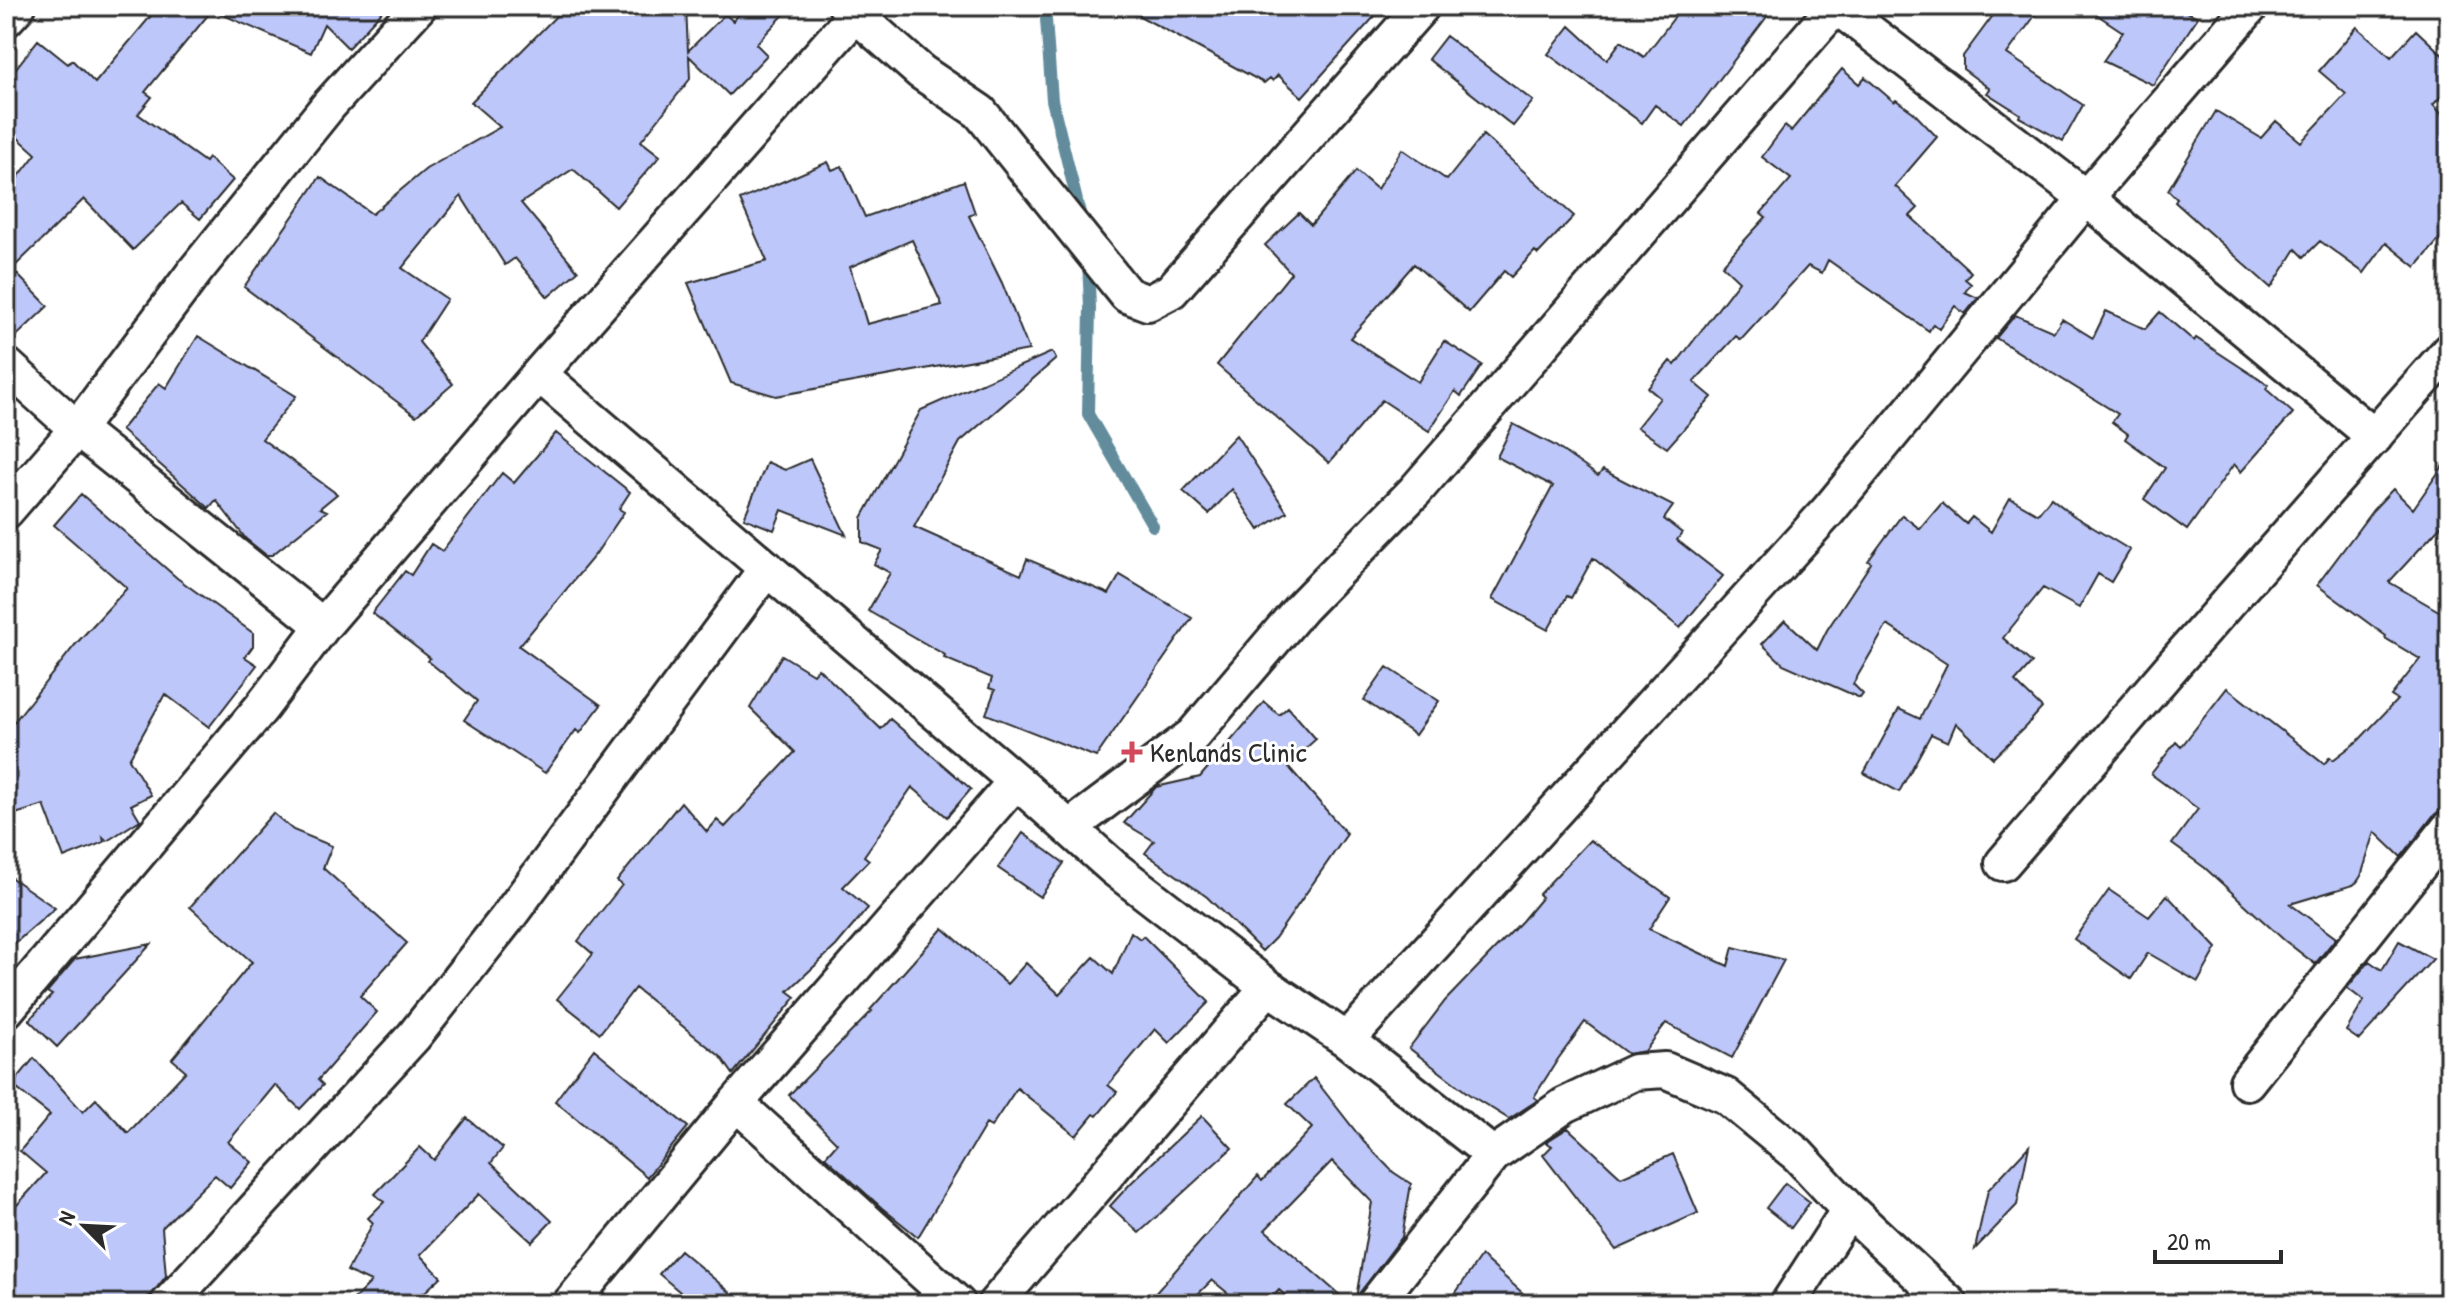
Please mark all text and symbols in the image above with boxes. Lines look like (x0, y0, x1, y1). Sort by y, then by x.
place label: Kenlands Clinic (1150, 733, 1307, 771)
marker: Kenlands Clinic (1121, 741, 1143, 763)
north arrow (44, 1186, 124, 1266)
text: N (50, 1206, 82, 1229)
scale bar (2155, 1214, 2281, 1264)
text: 20 m (2167, 1225, 2211, 1257)

